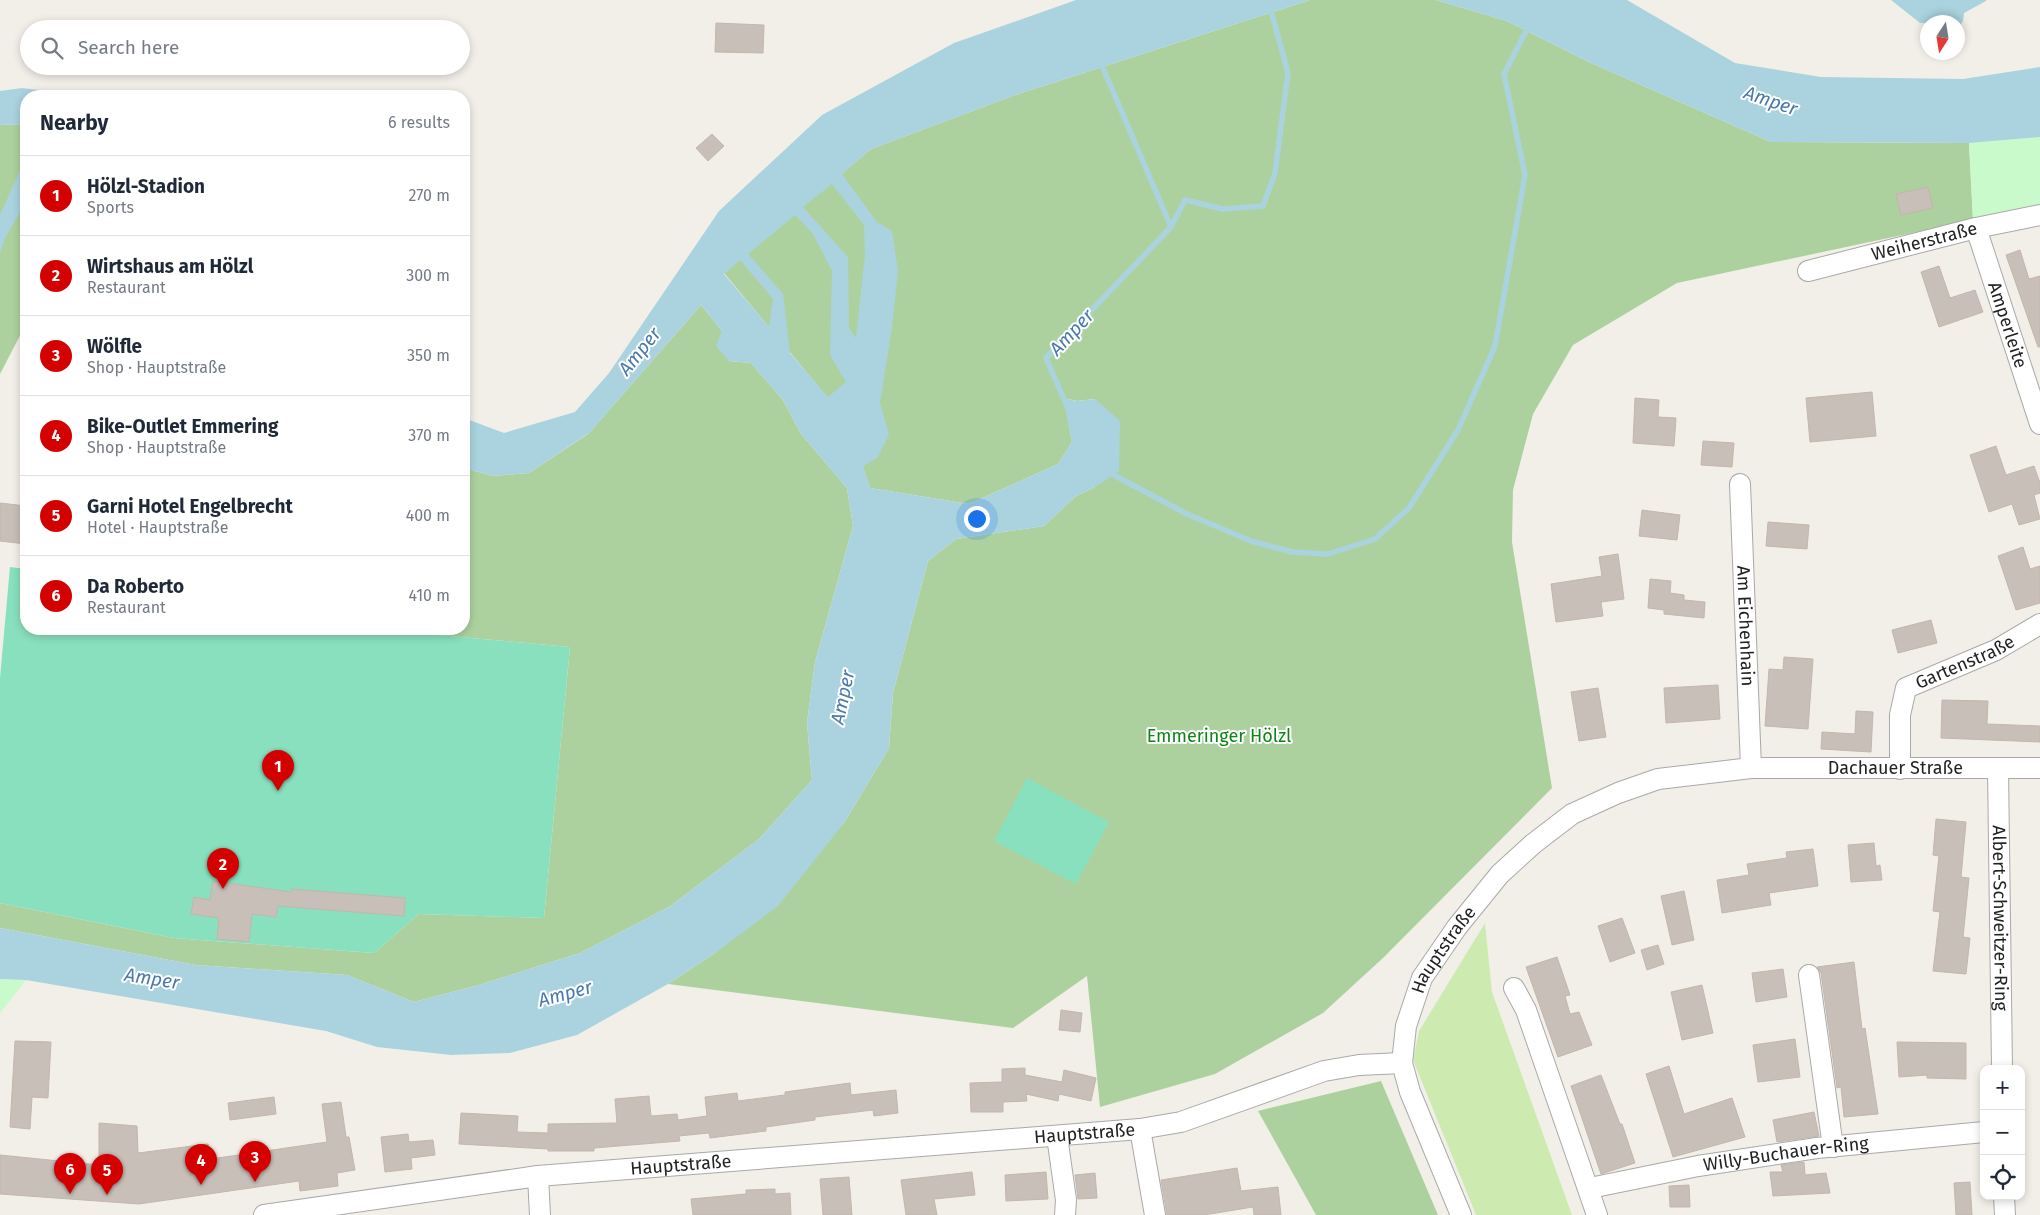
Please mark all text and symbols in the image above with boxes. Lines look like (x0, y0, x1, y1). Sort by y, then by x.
north arrow (1920, 15, 1965, 60)
search box (20, 20, 470, 75)
icon: search (38, 34, 66, 62)
text: Search here (78, 36, 179, 59)
water label: Amper (1740, 80, 1801, 121)
text: Nearby (40, 110, 108, 136)
text: 6 results (388, 113, 450, 132)
text: Hölzl-Stadion (87, 175, 205, 198)
text: 1 (52, 186, 60, 205)
text: 270 m (408, 186, 450, 205)
text: Sports (87, 198, 134, 217)
street label: Weiherstraße (1869, 217, 1979, 265)
text: Wirtshaus am Hölzl (87, 255, 253, 278)
text: 2 (52, 266, 60, 285)
text: 300 m (406, 266, 450, 285)
text: Restaurant (87, 278, 166, 297)
street label: Amperleite (1983, 279, 2032, 371)
water label: Amper (1044, 304, 1099, 361)
water label: Amper (613, 322, 666, 381)
text: Wölfle (87, 335, 142, 358)
text: 3 (52, 346, 60, 365)
text: 350 m (407, 346, 450, 365)
text: Shop · Hauptstraße (87, 358, 226, 377)
text: Bike-Outlet Emmering (87, 415, 278, 438)
text: 4 (51, 426, 61, 445)
text: 370 m (408, 426, 450, 445)
text: Shop · Hauptstraße (87, 438, 226, 457)
text: Garni Hotel Engelbrecht (87, 495, 293, 518)
text: 5 (52, 506, 60, 525)
text: 400 m (406, 506, 450, 525)
your location (964, 506, 990, 532)
text: Hotel · Hauptstraße (87, 518, 228, 537)
street label: Am Eichenhain (1732, 565, 1759, 687)
text: Da Roberto (87, 575, 184, 598)
text: 6 (51, 586, 61, 605)
text: 410 m (409, 586, 450, 605)
text: Restaurant (87, 598, 166, 617)
street label: Gartenstraße (1912, 630, 2019, 694)
water label: Amper (825, 667, 860, 727)
park label: Emmeringer Hölzl (1147, 725, 1291, 747)
pin: 1 (262, 750, 294, 791)
street label: Dachauer Straße (1828, 757, 1963, 779)
street label: Albert-Schweitzer-Ring (1988, 825, 2012, 1012)
pin: 2 (207, 848, 239, 889)
street label: Hauptstraße (1407, 902, 1480, 996)
water label: Amper (122, 963, 182, 994)
water label: Amper (535, 975, 595, 1012)
map controls (1980, 1065, 2025, 1200)
button: + (1980, 1065, 2025, 1110)
button: − (1980, 1110, 2025, 1155)
street label: Hauptstraße (1033, 1118, 1136, 1148)
street label: Willy-Buchauer-Ring (1702, 1132, 1870, 1176)
pin: 3 (239, 1141, 271, 1182)
pin: 4 (185, 1144, 217, 1185)
street label: Hauptstraße (629, 1150, 732, 1180)
pin: 6 (54, 1153, 86, 1194)
pin: 5 (91, 1154, 123, 1195)
button: locate (1980, 1155, 2025, 1200)

